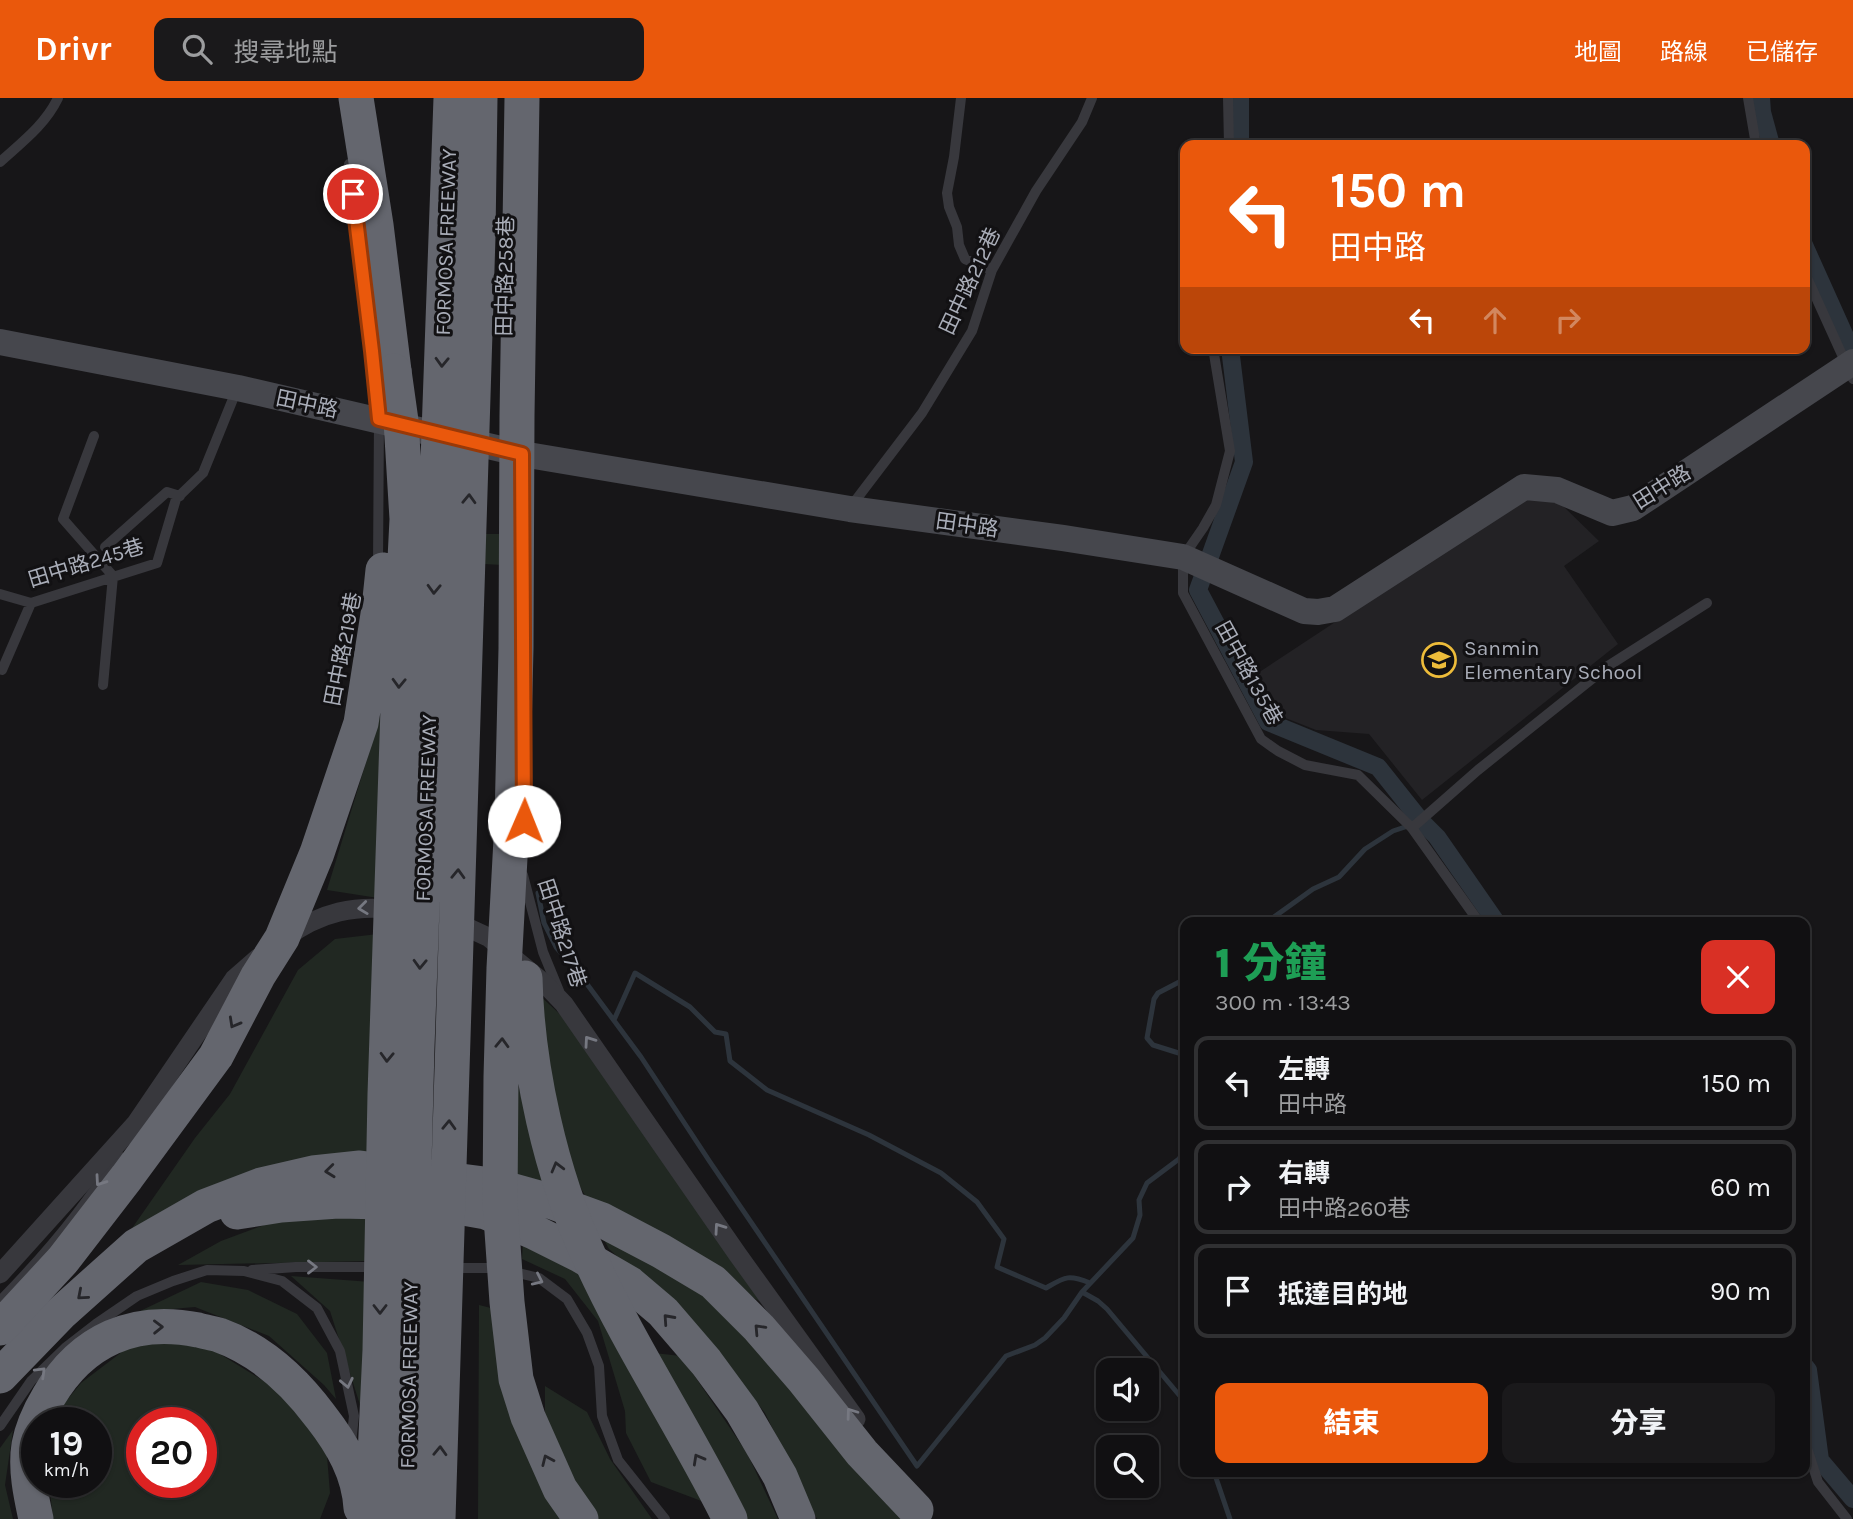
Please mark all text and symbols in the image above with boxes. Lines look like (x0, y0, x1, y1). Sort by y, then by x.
search box (154, 18, 644, 81)
text: Drivr (35, 30, 112, 68)
icon: search (178, 30, 216, 68)
text: 搜尋地點 (234, 37, 338, 68)
text: 地圖 (1574, 38, 1622, 66)
text: 路線 (1660, 38, 1708, 66)
text: 已儲存 (1746, 38, 1818, 66)
street label: FORMOSA FREEWAY (431, 148, 461, 336)
text: 150 m (1330, 162, 1466, 219)
pin (323, 164, 383, 224)
icon: left (1215, 168, 1306, 259)
icon: arrive (334, 175, 372, 213)
street label: 田中路258巷 (492, 215, 518, 337)
street label: 田中路212巷 (935, 224, 1005, 338)
text: 田中路 (1330, 229, 1426, 266)
icon: left (1403, 301, 1441, 339)
icon: ahead (1476, 301, 1514, 339)
icon: right (1549, 301, 1587, 339)
one-way arrow (434, 357, 449, 368)
street label: 田中路 (274, 386, 340, 422)
street label: 田中路 (1629, 460, 1695, 514)
one-way arrow (462, 493, 477, 504)
street label: 田中路 (934, 509, 1000, 541)
street label: 田中路245巷 (25, 534, 147, 592)
one-way arrow (427, 584, 442, 595)
street label: 田中路219巷 (320, 590, 366, 708)
street label: 田中路135巷 (1211, 617, 1287, 729)
place label: Sanmin Elementary School (1464, 636, 1642, 684)
school or university icon: Sanmin Elementary School (1420, 641, 1458, 679)
one-way arrow (392, 678, 407, 689)
street label: FORMOSA FREEWAY (411, 714, 441, 902)
position arrow (487, 784, 561, 858)
one-way arrow (450, 868, 465, 879)
street label: 田中路217巷 (533, 876, 591, 990)
one-way arrow (357, 901, 369, 916)
text: 1 分鐘 (1215, 938, 1326, 988)
button: close (1701, 940, 1775, 1014)
one-way arrow (413, 958, 428, 969)
text: 300 m · 13:43 (1215, 989, 1351, 1016)
one-way arrow (229, 1015, 242, 1028)
one-way arrow (585, 1036, 597, 1049)
one-way arrow (494, 1037, 509, 1048)
one-way arrow (379, 1052, 394, 1063)
text: 左轉 (1278, 1054, 1330, 1085)
icon: left (1219, 1064, 1257, 1102)
text: 150 m (1702, 1068, 1771, 1099)
text: 田中路 (1278, 1091, 1347, 1118)
one-way arrow (442, 1120, 457, 1131)
text: 右轉 (1278, 1158, 1330, 1189)
one-way arrow (550, 1161, 565, 1173)
one-way arrow (324, 1164, 335, 1179)
icon: right (1219, 1168, 1257, 1206)
text: 60 m (1710, 1172, 1771, 1203)
one-way arrow (96, 1173, 108, 1186)
text: 田中路260巷 (1278, 1195, 1410, 1222)
one-way arrow (714, 1223, 727, 1236)
one-way arrow (308, 1259, 318, 1275)
one-way arrow (531, 1272, 543, 1286)
icon: arrive (1219, 1272, 1257, 1310)
text: 90 m (1710, 1276, 1771, 1307)
text: 抵達目的地 (1278, 1279, 1408, 1310)
street label: FORMOSA FREEWAY (395, 1281, 423, 1469)
one-way arrow (77, 1287, 90, 1299)
one-way arrow (372, 1304, 388, 1315)
one-way arrow (664, 1314, 677, 1327)
one-way arrow (154, 1319, 164, 1335)
one-way arrow (755, 1324, 768, 1337)
map controls (1096, 1358, 1159, 1498)
button: sound (1096, 1358, 1159, 1421)
one-way arrow (33, 1367, 46, 1380)
one-way arrow (338, 1377, 353, 1389)
button: 結束 (1215, 1383, 1488, 1463)
button: 分享 (1502, 1383, 1775, 1463)
speed limit sign: 20 (126, 1407, 217, 1498)
one-way arrow (847, 1408, 859, 1421)
text: 19 (50, 1423, 83, 1464)
button: search (1096, 1435, 1159, 1498)
one-way arrow (432, 1445, 447, 1456)
one-way arrow (693, 1453, 706, 1466)
one-way arrow (541, 1455, 555, 1467)
text: km/h (44, 1459, 89, 1481)

